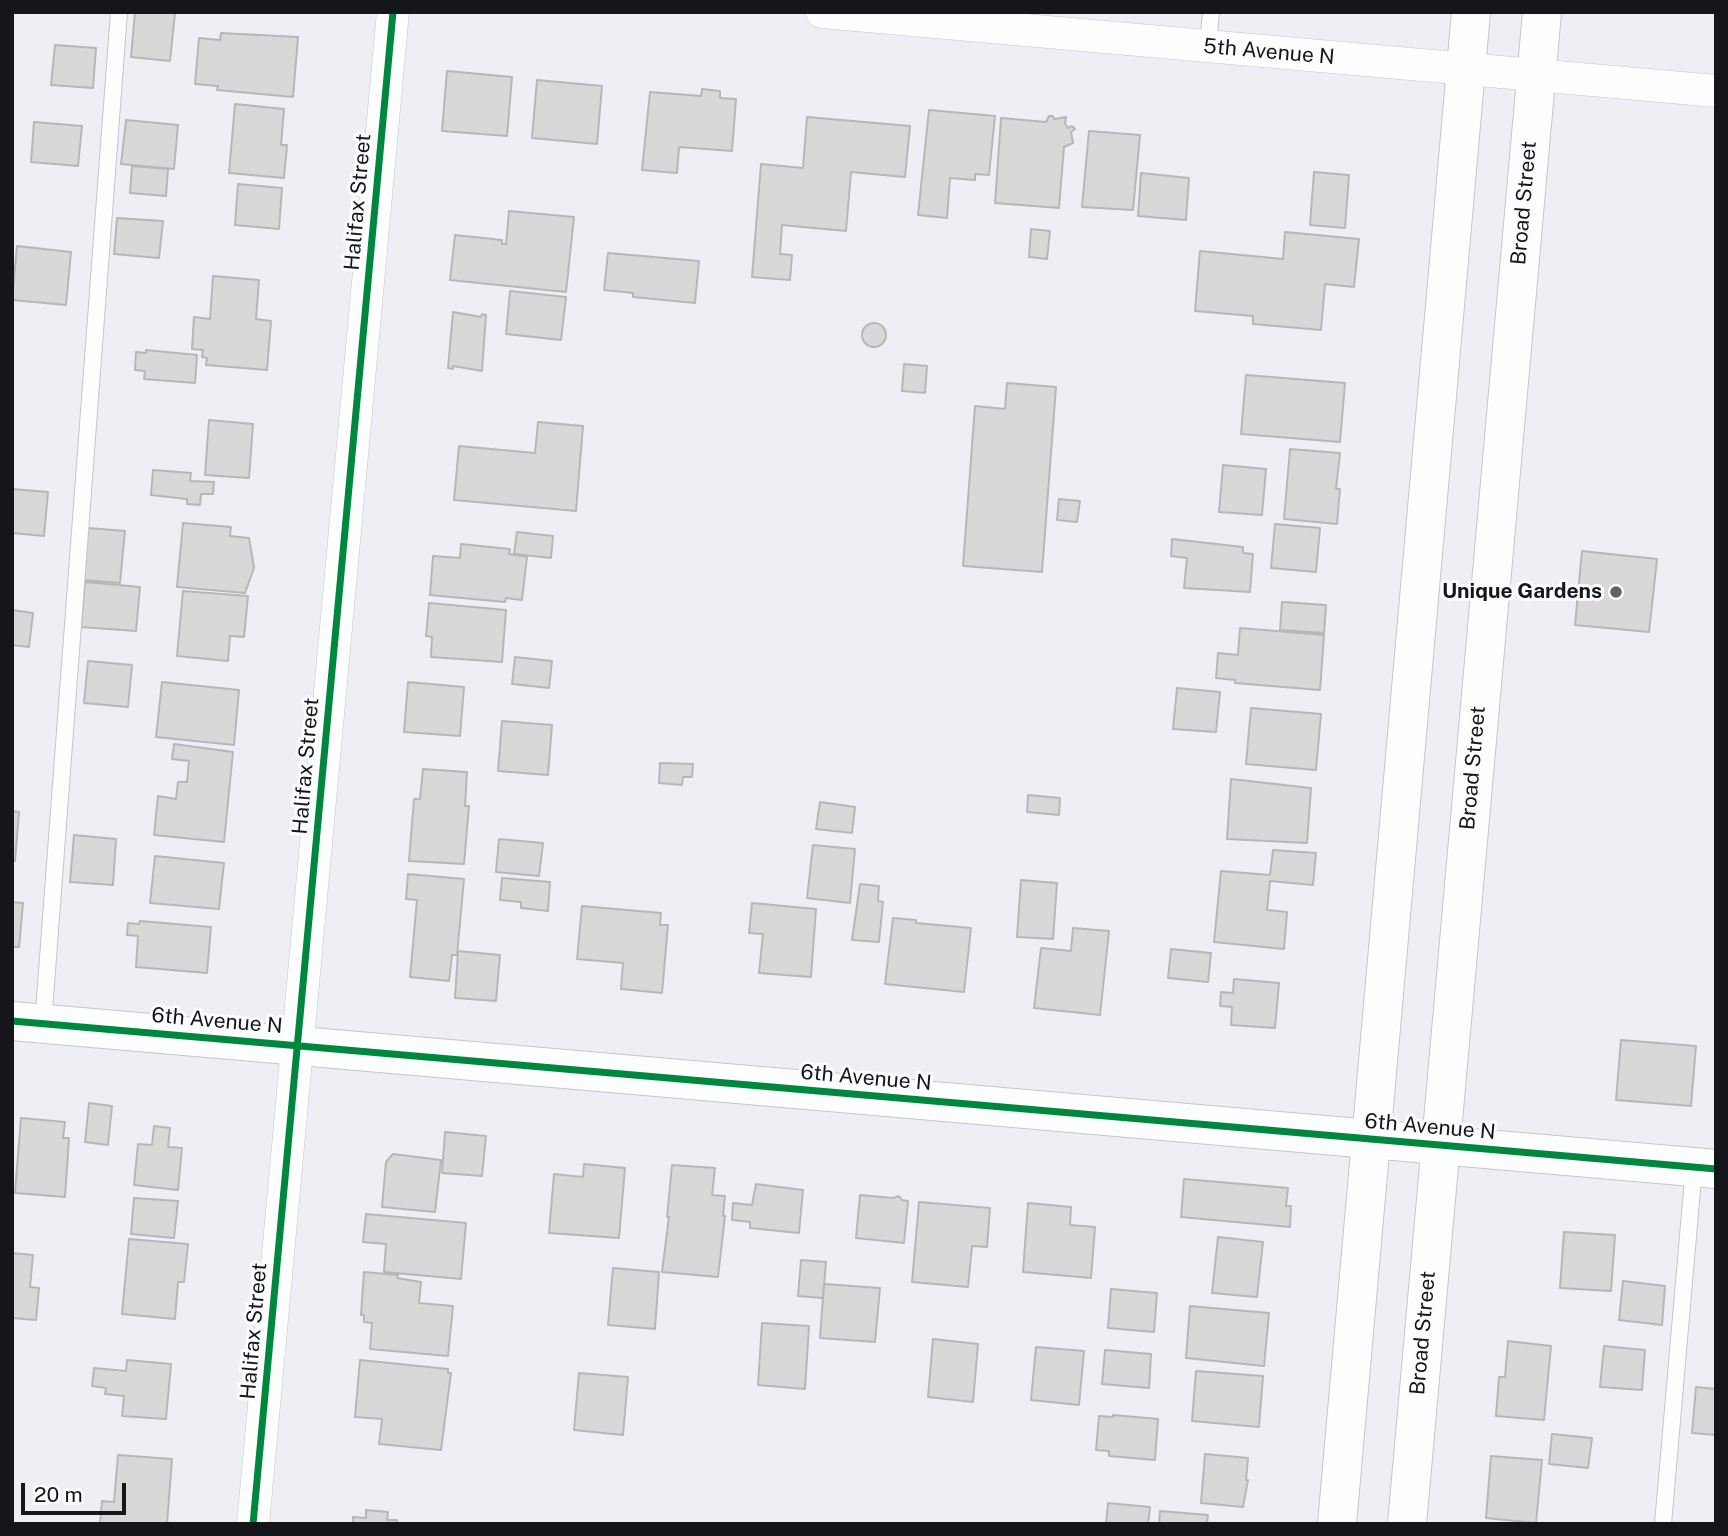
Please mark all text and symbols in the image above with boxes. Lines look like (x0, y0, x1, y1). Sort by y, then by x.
street label: 5th Avenue N (1202, 34, 1336, 70)
street label: Halifax Street (339, 133, 377, 271)
street label: Broad Street (1506, 140, 1542, 266)
place label: Unique Gardens (1442, 579, 1602, 605)
marker: Unique Gardens (1608, 584, 1624, 600)
street label: Halifax Street (287, 697, 325, 835)
street label: Broad Street (1455, 705, 1491, 831)
street label: 6th Avenue N (150, 1003, 284, 1039)
street label: 6th Avenue N (799, 1060, 933, 1096)
street label: 6th Avenue N (1363, 1109, 1497, 1145)
street label: Halifax Street (235, 1262, 273, 1400)
street label: Broad Street (1405, 1270, 1441, 1396)
scale bar (24, 1470, 130, 1514)
text: 20 m (34, 1482, 83, 1507)

